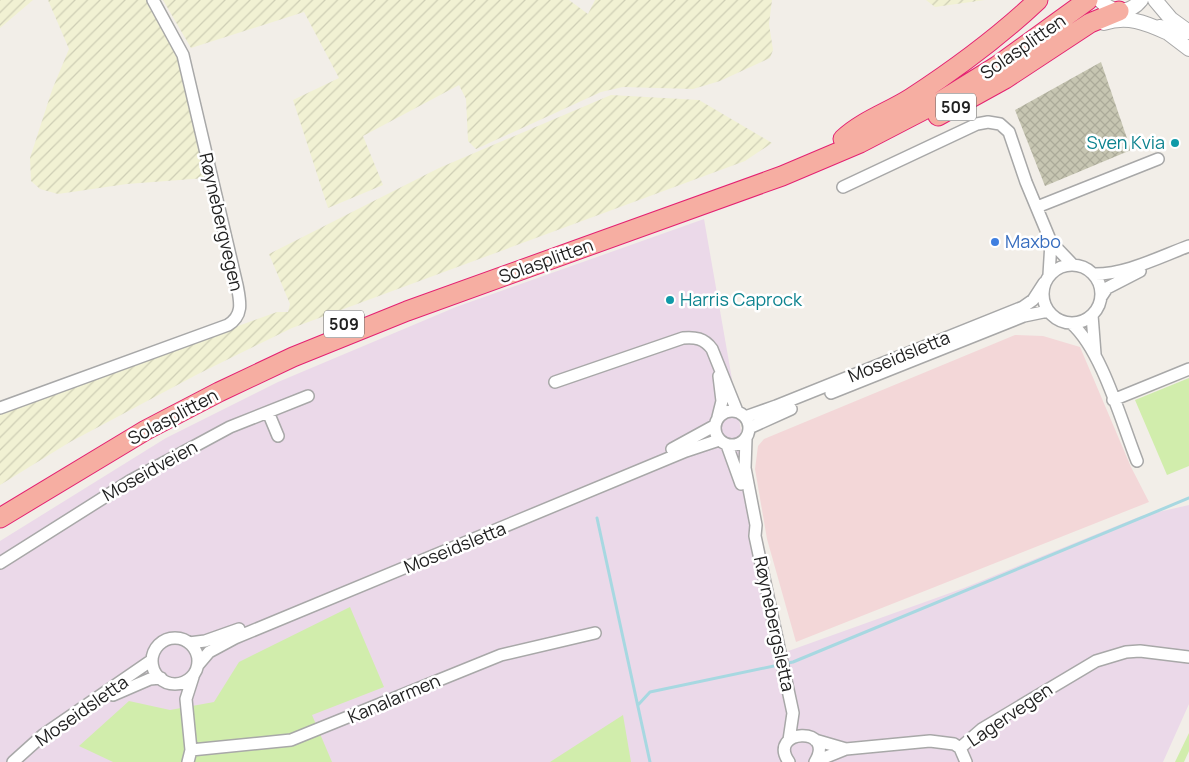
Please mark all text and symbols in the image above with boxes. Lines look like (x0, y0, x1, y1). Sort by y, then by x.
street label: Solasplitten (975, 8, 1070, 84)
road number: 509 (936, 94, 976, 120)
place label: Sven Kvia (1087, 130, 1165, 154)
marker: Sven Kvia (1169, 137, 1181, 149)
street label: Røynebergvegen (194, 150, 250, 293)
place label: Maxbo (1005, 229, 1061, 253)
street label: Solasplitten (495, 232, 596, 288)
marker: Maxbo (989, 236, 1001, 248)
place label: Harris Caprock (680, 287, 803, 311)
marker: Harris Caprock (664, 294, 676, 306)
road number: 509 (324, 310, 364, 338)
street label: Moseidsletta (844, 325, 953, 387)
street label: Solasplitten (123, 382, 222, 450)
street label: Moseidveien (98, 434, 201, 506)
street label: Moseidsletta (400, 516, 509, 578)
street label: Røynebergsletta (749, 554, 801, 694)
street label: Kanalarmen (344, 668, 444, 728)
street label: Moseidsletta (30, 669, 133, 751)
street label: Lagervegen (962, 677, 1057, 751)

